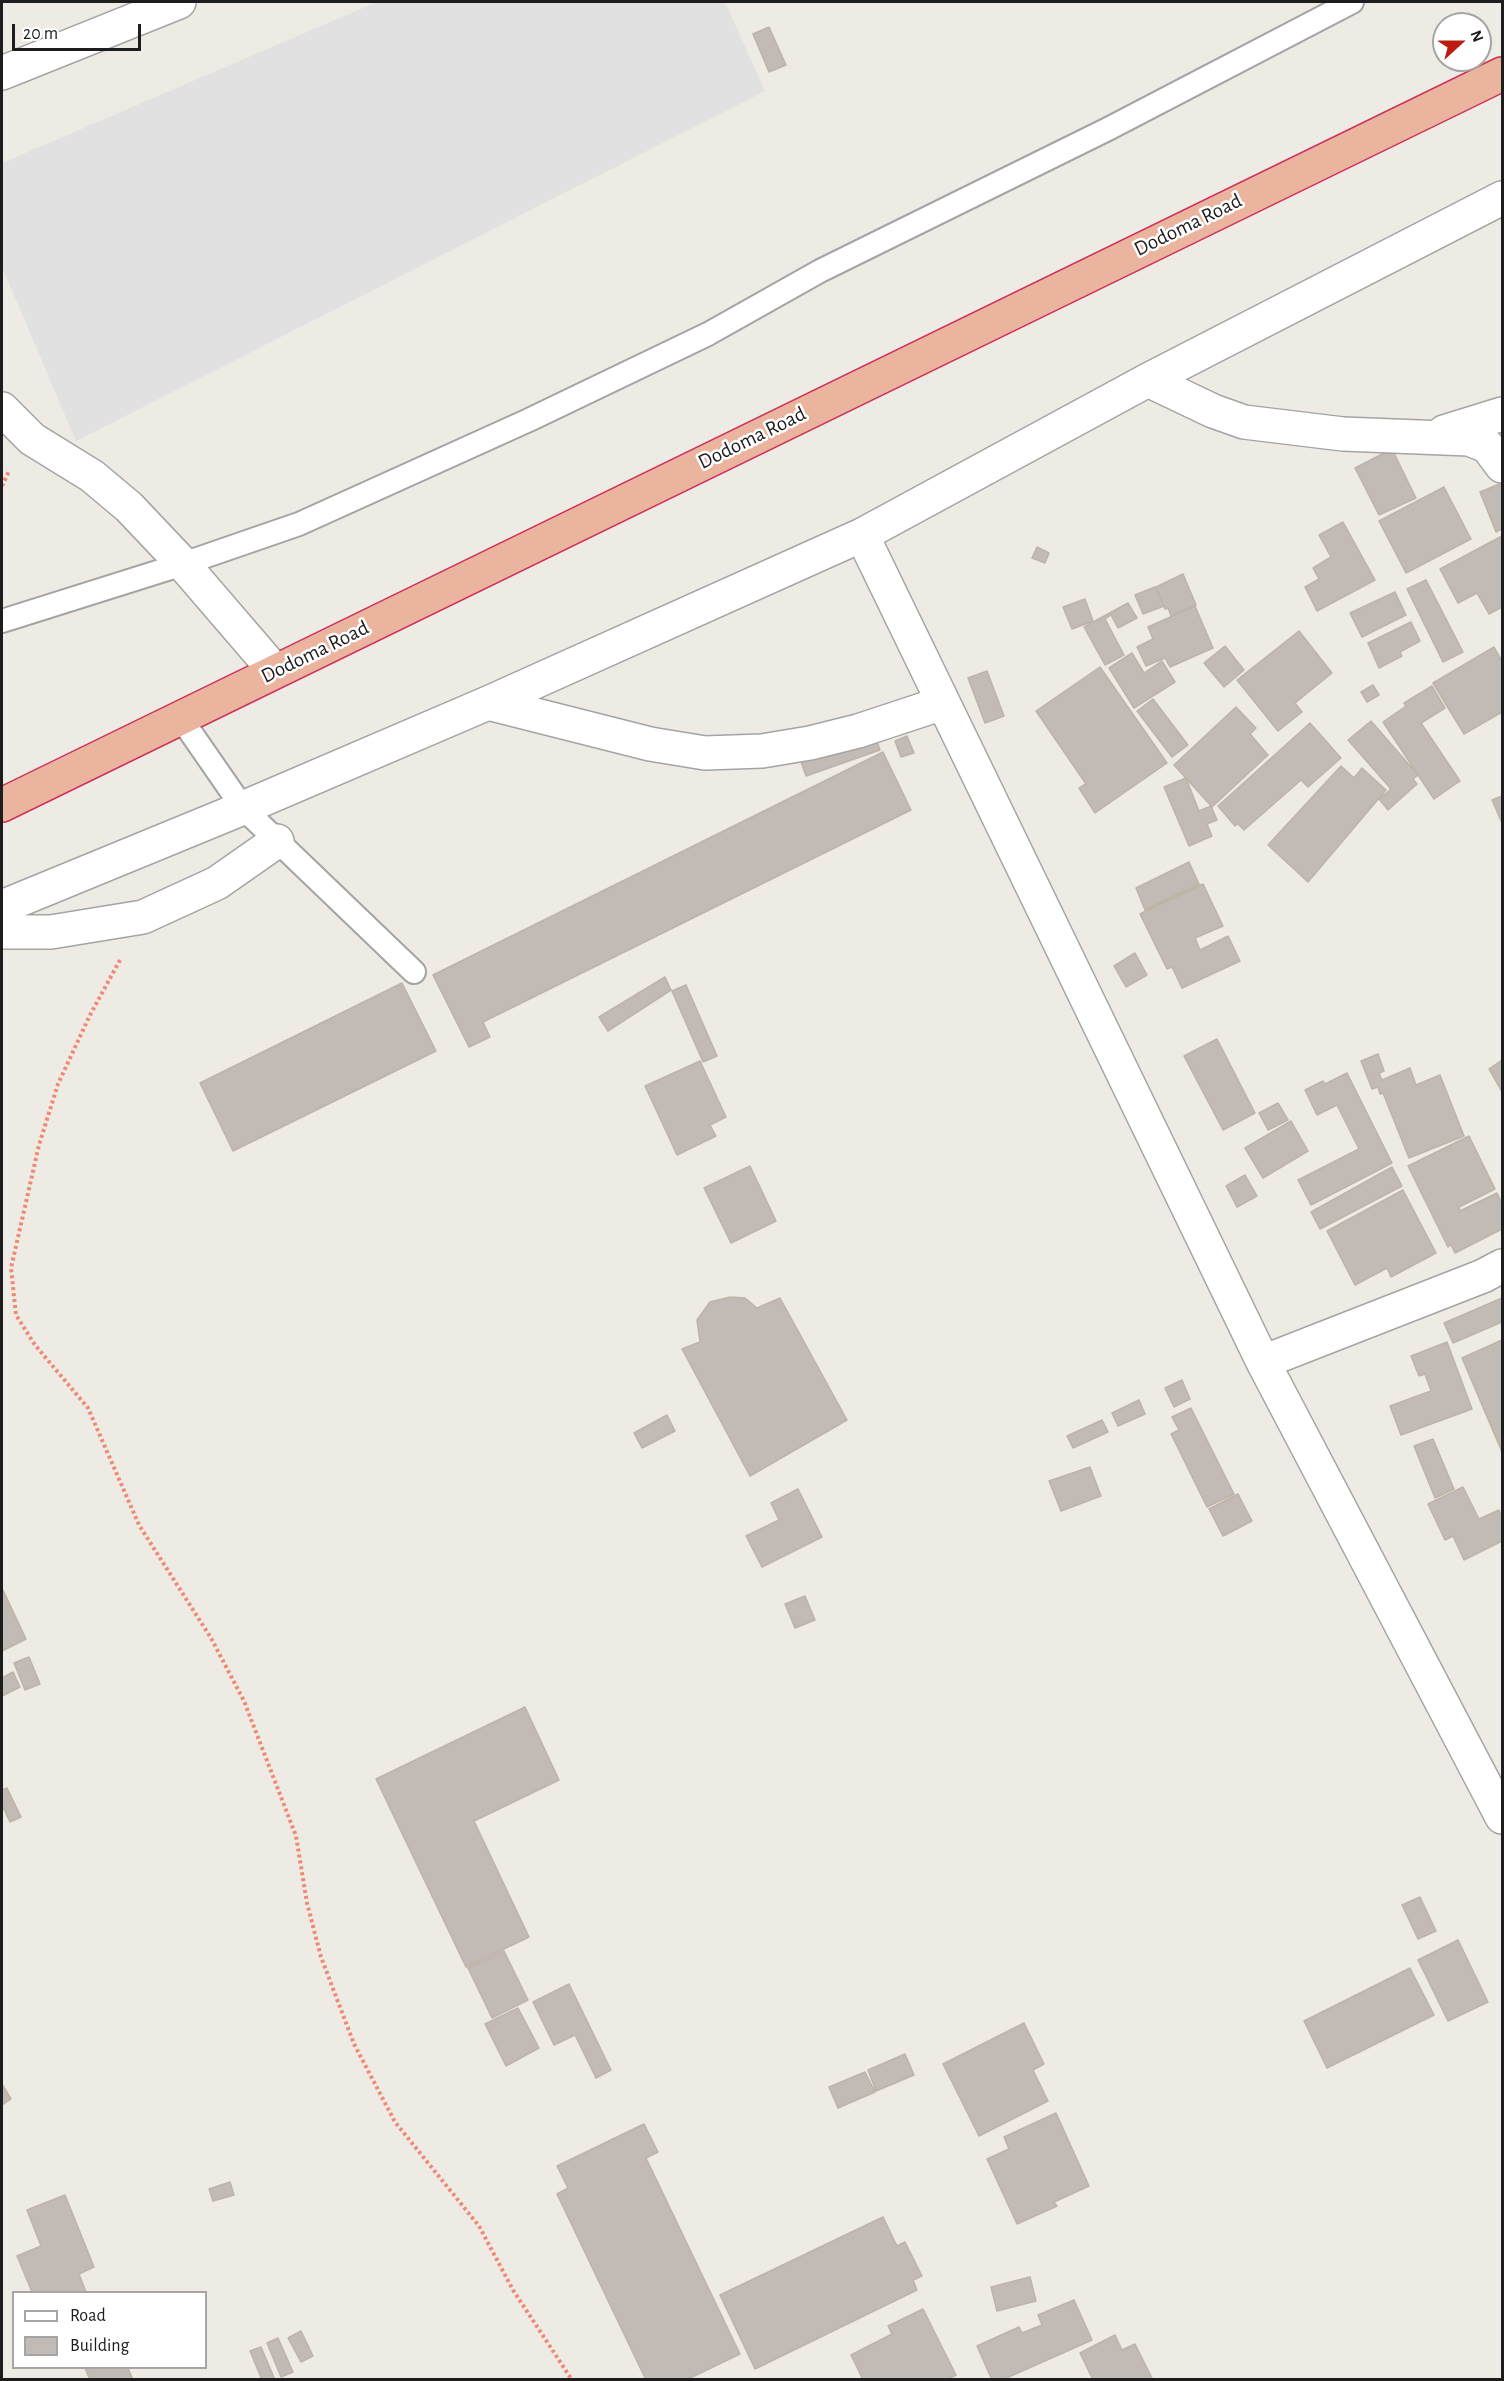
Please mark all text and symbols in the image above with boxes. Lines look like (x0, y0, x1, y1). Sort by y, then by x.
scale bar (15, 12, 144, 50)
north arrow (1432, 12, 1492, 72)
text: 20 m (23, 25, 58, 43)
text: N (1467, 28, 1486, 44)
street label: Dodoma Road (1130, 188, 1246, 262)
street label: Dodoma Road (694, 401, 810, 475)
street label: Dodoma Road (257, 615, 373, 689)
legend (12, 2291, 207, 2369)
text: Road (70, 2307, 106, 2325)
text: Building (70, 2337, 129, 2355)

